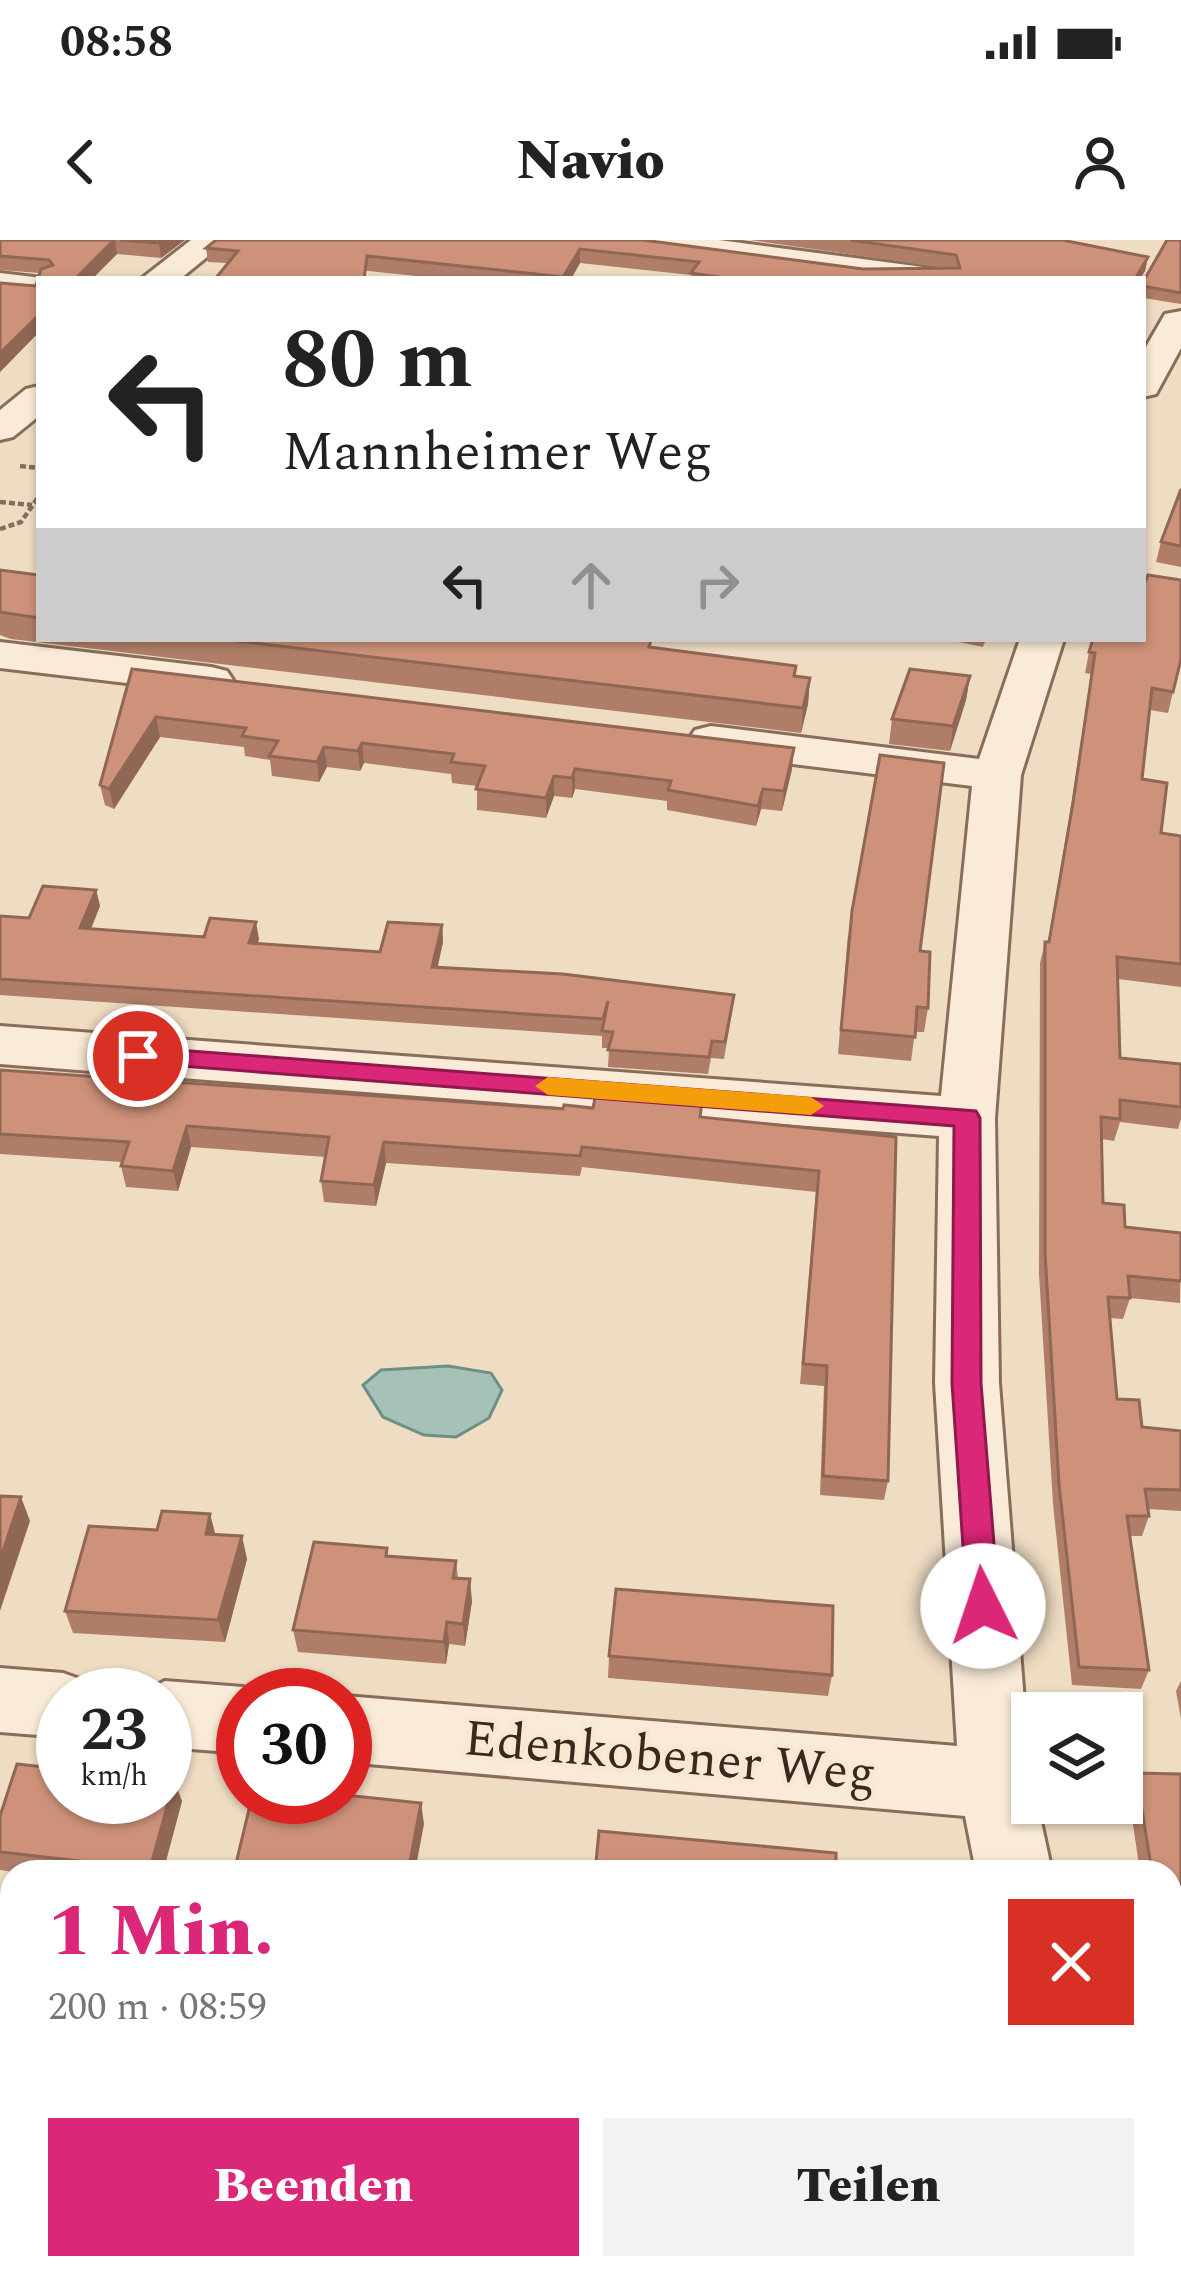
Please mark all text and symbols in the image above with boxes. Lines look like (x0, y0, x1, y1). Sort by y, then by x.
text: 08:58 (60, 8, 173, 77)
text: Navio (517, 121, 664, 203)
icon: back (48, 129, 114, 195)
icon: person (1067, 129, 1133, 195)
text: 80 m (282, 297, 473, 425)
icon: left (84, 324, 240, 480)
text: Mannheimer Weg (282, 412, 713, 494)
icon: left (432, 552, 498, 618)
icon: ahead (558, 552, 624, 618)
icon: right (684, 552, 750, 618)
pin (87, 1005, 189, 1107)
icon: arrive (105, 1023, 171, 1089)
position arrow (920, 1543, 1046, 1669)
speed limit sign: 30 (216, 1668, 372, 1824)
text: 23 (80, 1685, 148, 1777)
map controls (1011, 1692, 1143, 1824)
button: layers (1011, 1692, 1143, 1824)
street label: Edenkobener Weg (461, 1700, 879, 1814)
text: km/h (80, 1753, 148, 1799)
text: 1 Min. (48, 1878, 274, 1987)
button: close (1008, 1899, 1134, 2025)
text: 200 m · 08:59 (48, 1978, 267, 2037)
button: Beenden (48, 2118, 579, 2256)
button: Teilen (603, 2118, 1134, 2256)

